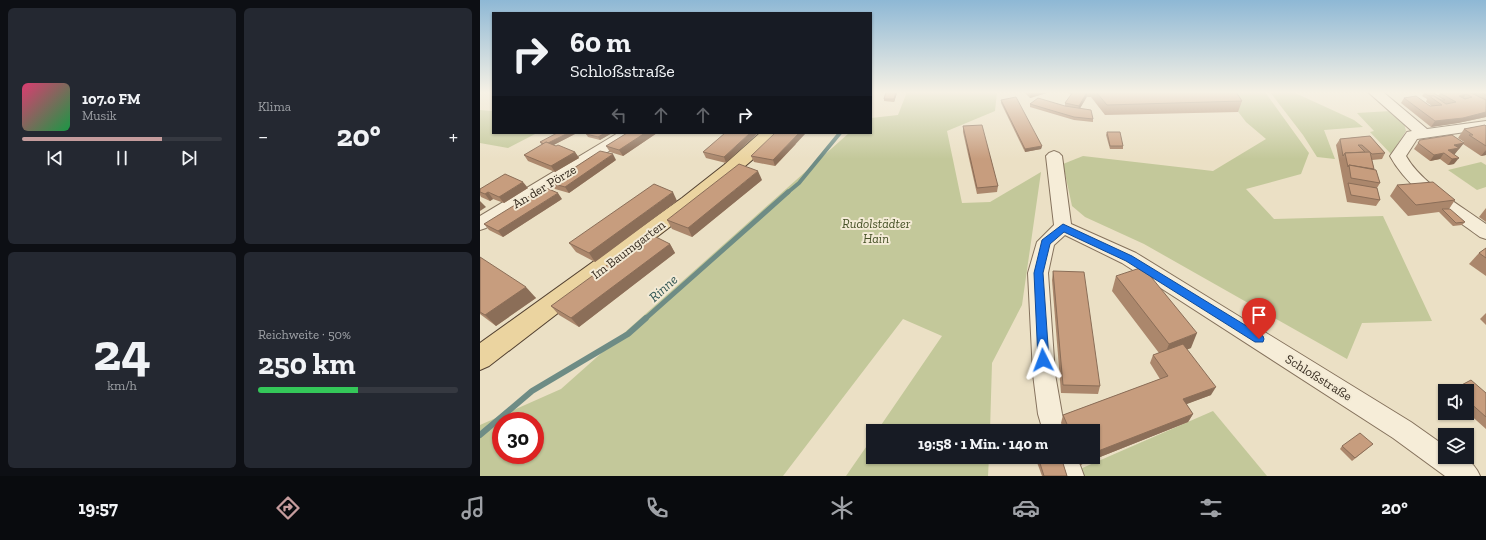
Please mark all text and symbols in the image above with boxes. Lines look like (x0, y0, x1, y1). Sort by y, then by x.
text: 60 m (570, 26, 631, 59)
icon: right (504, 28, 556, 80)
text: Schloßstraße (570, 60, 675, 82)
text: 107.0 FM (82, 90, 140, 108)
text: Klima (258, 99, 291, 114)
icon: left (608, 104, 630, 126)
icon: ahead (650, 104, 672, 126)
icon: ahead (692, 104, 714, 126)
icon: right (734, 104, 756, 126)
text: Musik (82, 108, 117, 123)
text: 20° (336, 118, 381, 154)
text: − (258, 123, 268, 150)
text: + (449, 123, 458, 150)
icon: previous (44, 147, 66, 169)
icon: pause (111, 147, 133, 169)
icon: next (178, 147, 200, 169)
street label: An der Pörze (510, 162, 579, 211)
park label: Rudolstädter Hain (842, 216, 911, 246)
street label: Im Baumgarten (589, 217, 668, 282)
water label: Rinne (645, 271, 681, 306)
pin (1242, 298, 1276, 339)
icon: arrive (1248, 304, 1270, 326)
text: 24 (93, 321, 151, 383)
text: Reichweite · 50% (258, 327, 351, 342)
position arrow (1022, 339, 1064, 381)
text: 250 km (258, 346, 356, 382)
street label: Schloßstraße (1283, 351, 1355, 404)
text: km/h (107, 378, 137, 393)
map controls (1438, 384, 1474, 464)
button: sound (1438, 384, 1474, 420)
speed limit sign: 30 (492, 412, 544, 464)
button: layers (1438, 428, 1474, 464)
text: 19:58 · 1 Min. · 140 m (918, 435, 1048, 453)
icon: directions (274, 494, 302, 522)
icon: music (459, 494, 487, 522)
icon: phone (643, 494, 671, 522)
icon: climate (828, 494, 856, 522)
icon: car (1012, 494, 1040, 522)
icon: filters (1197, 494, 1225, 522)
text: 19:57 (78, 497, 118, 519)
text: 20° (1381, 497, 1408, 519)

